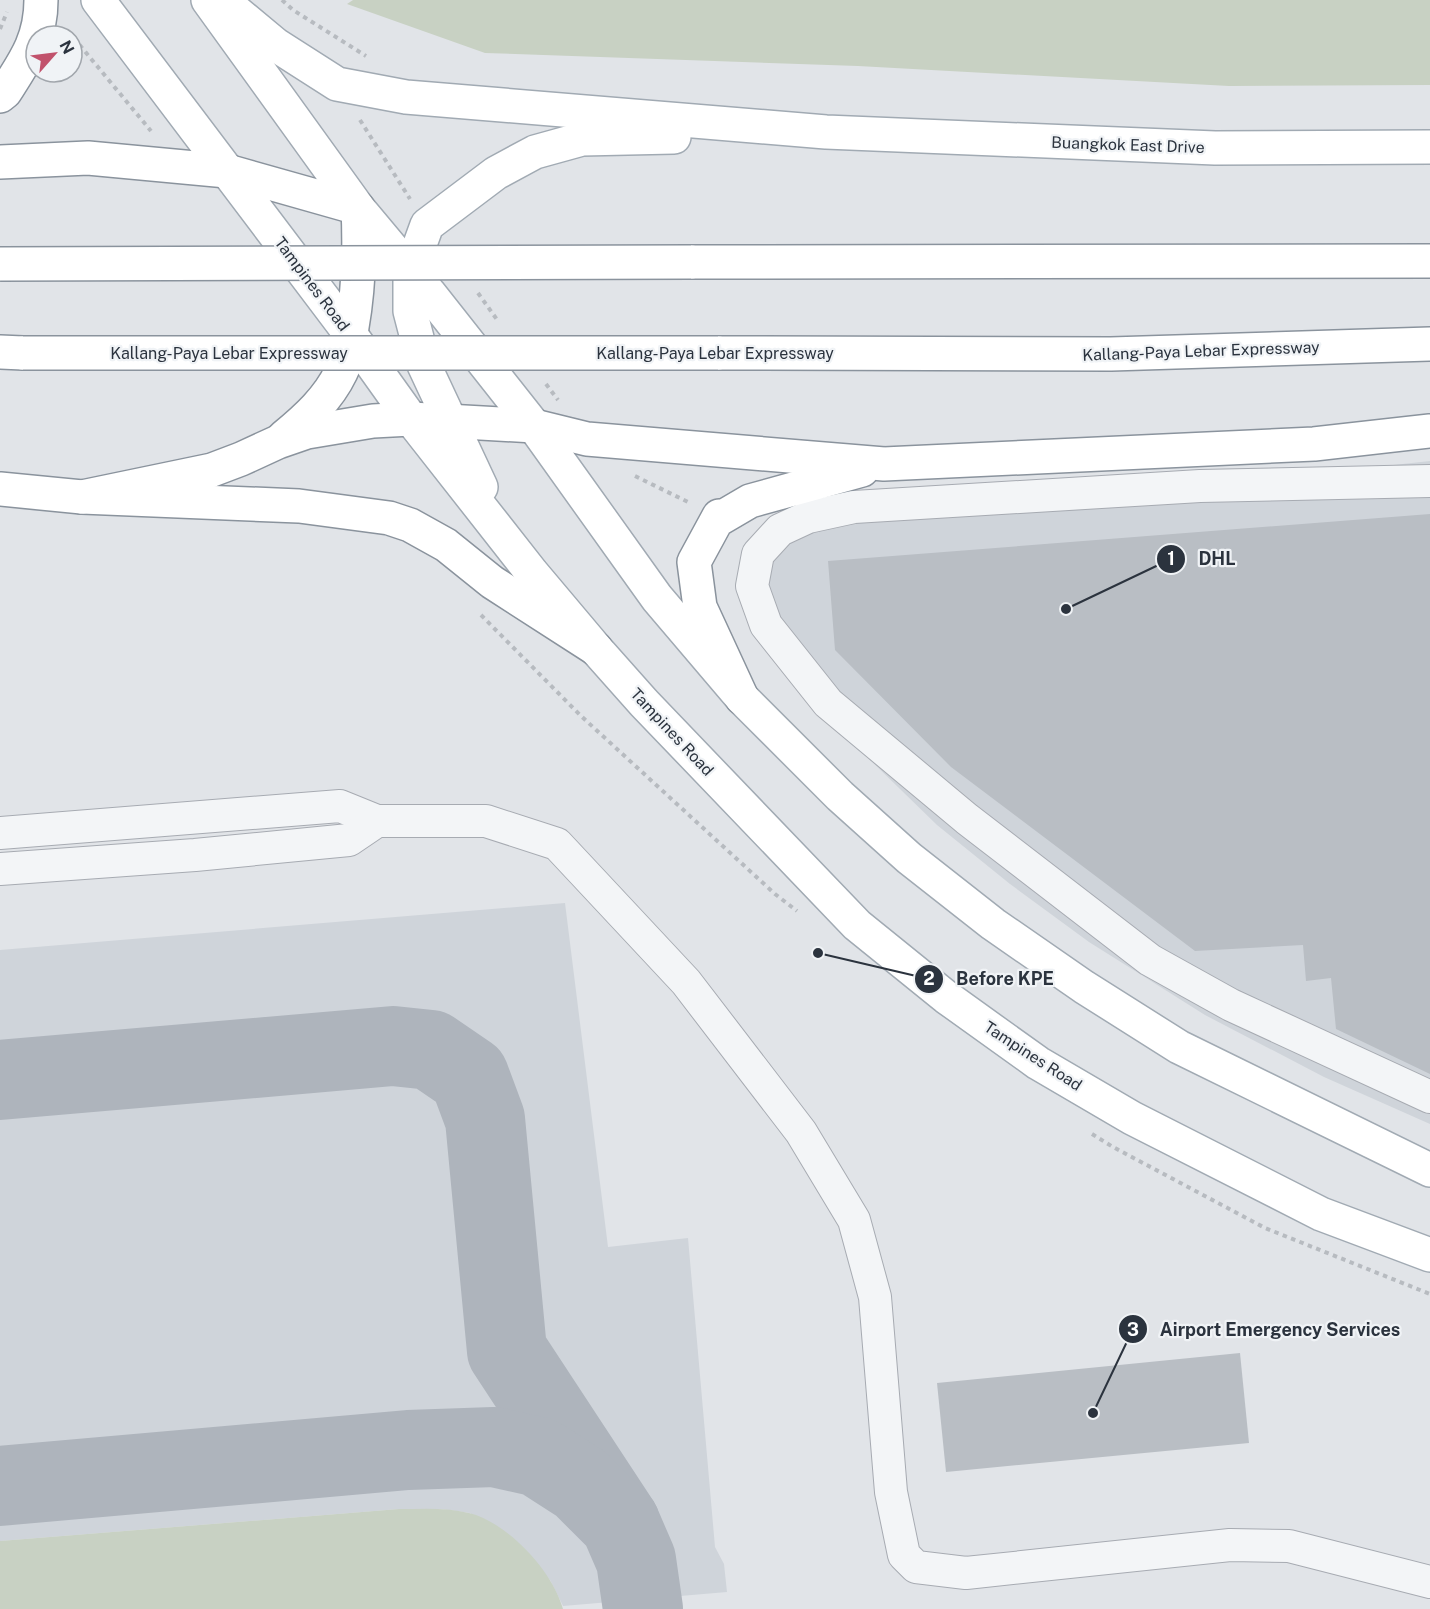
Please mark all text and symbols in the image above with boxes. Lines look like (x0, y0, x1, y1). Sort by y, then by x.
north arrow (24, 24, 84, 84)
text: N (55, 37, 78, 57)
street label: Buangkok East Drive (1051, 133, 1205, 157)
street label: Tampines Road (270, 233, 354, 335)
street label: Kallang-Paya Lebar Expressway (1082, 337, 1321, 365)
street label: Kallang-Paya Lebar Expressway (110, 344, 348, 363)
street label: Kallang-Paya Lebar Expressway (596, 344, 834, 363)
callout: DHL (1156, 541, 1247, 577)
text: 1 (1167, 548, 1175, 569)
text: DHL (1198, 548, 1236, 569)
street label: Tampines Road (627, 684, 717, 780)
callout: Before KPE (914, 961, 1066, 997)
text: 2 (923, 968, 935, 989)
text: Before KPE (956, 968, 1054, 989)
street label: Tampines Road (980, 1017, 1086, 1095)
callout: Airport Emergency Services (1118, 1311, 1412, 1347)
text: 3 (1127, 1319, 1139, 1340)
text: Airport Emergency Services (1160, 1319, 1400, 1340)

